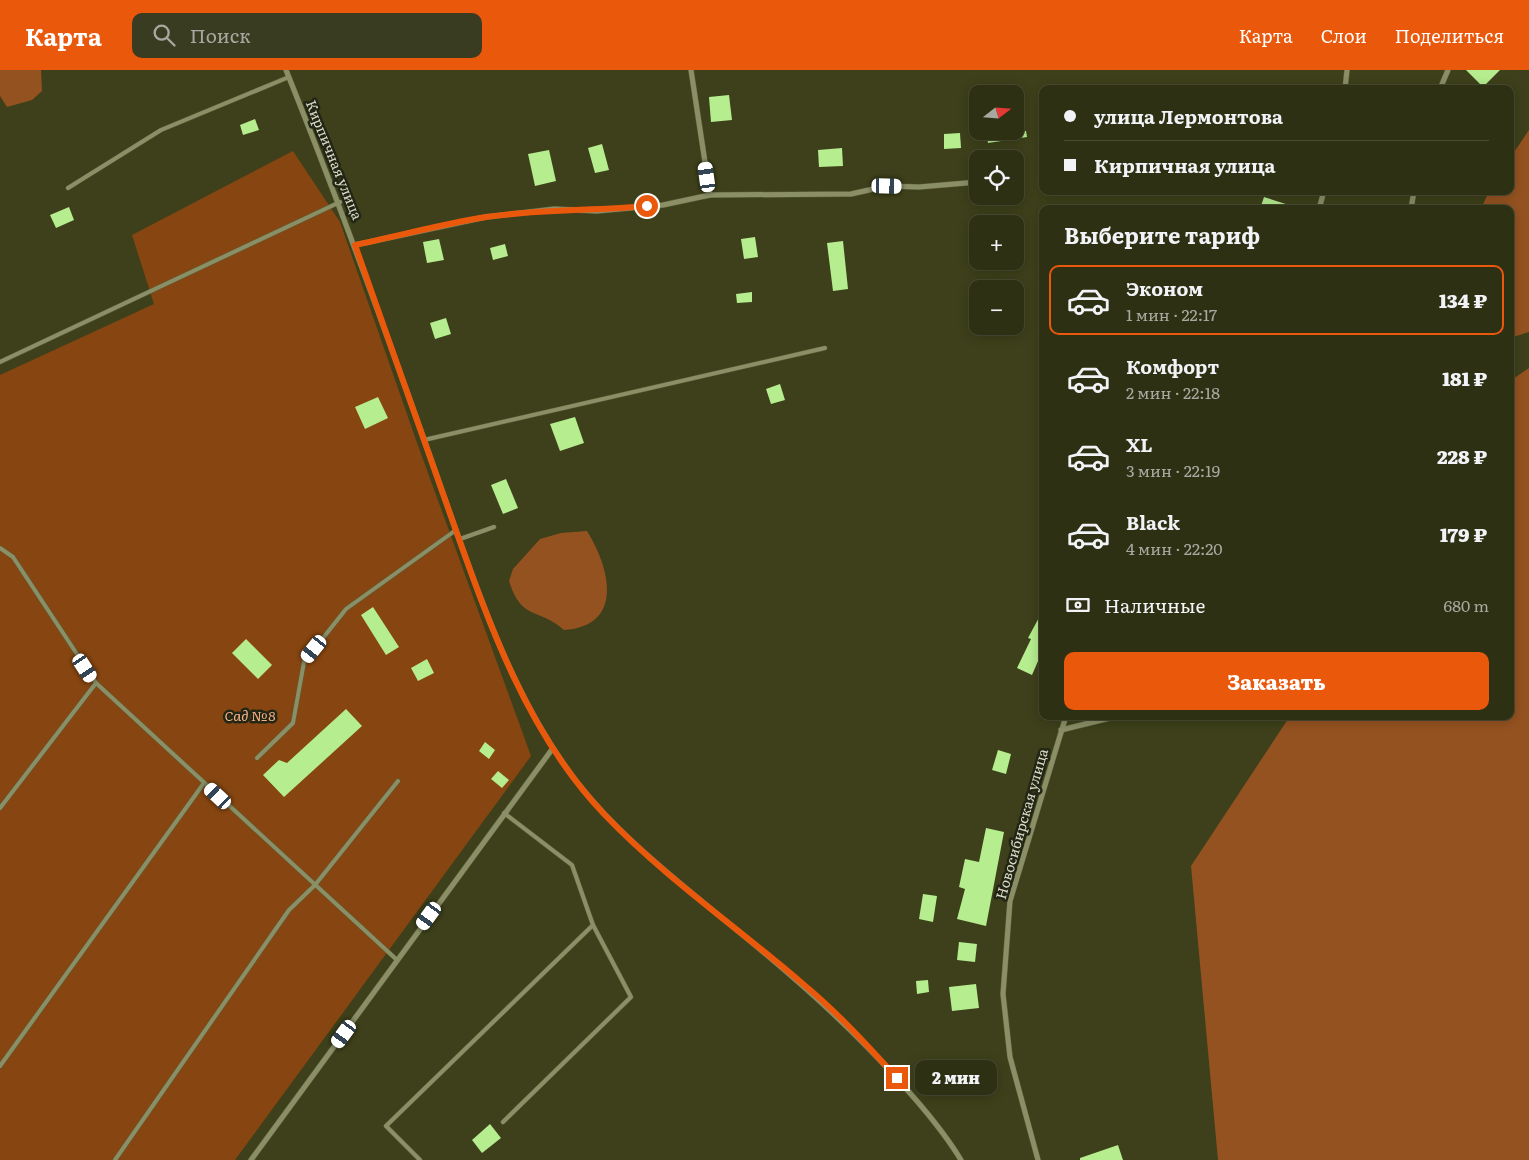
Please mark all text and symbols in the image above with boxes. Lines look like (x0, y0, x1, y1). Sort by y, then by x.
search box (132, 13, 482, 58)
text: Карта (25, 18, 102, 53)
icon: search (150, 21, 178, 49)
text: Поиск (190, 21, 251, 49)
text: Карта (1239, 22, 1293, 49)
text: Слои (1321, 22, 1367, 49)
text: Поделиться (1395, 22, 1504, 49)
north arrow (969, 85, 1024, 140)
map controls (969, 85, 1024, 335)
street label: Кирпичная улица (302, 97, 368, 223)
text: улица Лермонтова (1094, 102, 1283, 130)
button: locate (969, 150, 1024, 205)
text: Кирпичная улица (1094, 151, 1276, 179)
car (697, 161, 716, 193)
car (871, 178, 902, 194)
route start (636, 195, 658, 217)
button: + (969, 215, 1024, 270)
text: Выберите тариф (1064, 218, 1260, 251)
text: Эконом (1126, 274, 1203, 302)
icon: car (1066, 278, 1111, 323)
button: − (969, 280, 1024, 335)
text: 134 ₽ (1439, 286, 1487, 314)
text: 1 мин · 22:17 (1126, 302, 1217, 326)
text: Комфорт (1126, 352, 1219, 380)
icon: car (1066, 356, 1111, 401)
text: 181 ₽ (1442, 364, 1487, 392)
text: 2 мин · 22:18 (1126, 380, 1220, 404)
text: XL (1126, 430, 1153, 458)
icon: car (1066, 434, 1111, 479)
text: 228 ₽ (1437, 442, 1487, 470)
text: 3 мин · 22:19 (1126, 458, 1220, 482)
text: Black (1126, 508, 1180, 536)
icon: car (1066, 512, 1111, 557)
text: 179 ₽ (1440, 520, 1487, 548)
text: 4 мин · 22:20 (1126, 536, 1223, 560)
icon: cash (1064, 591, 1092, 619)
text: Наличные (1104, 591, 1205, 619)
text: 680 m (1444, 593, 1489, 617)
car (298, 633, 329, 665)
car (70, 651, 99, 685)
button: Заказать (1064, 652, 1489, 710)
park label: Сад №8 (225, 705, 276, 725)
street label: Новосибирская улица (990, 746, 1052, 901)
car (201, 780, 234, 812)
car (414, 899, 443, 933)
car (329, 1017, 358, 1051)
callout: 2 мин (914, 1060, 997, 1096)
text: 2 мин (932, 1065, 980, 1089)
route end (886, 1067, 908, 1089)

